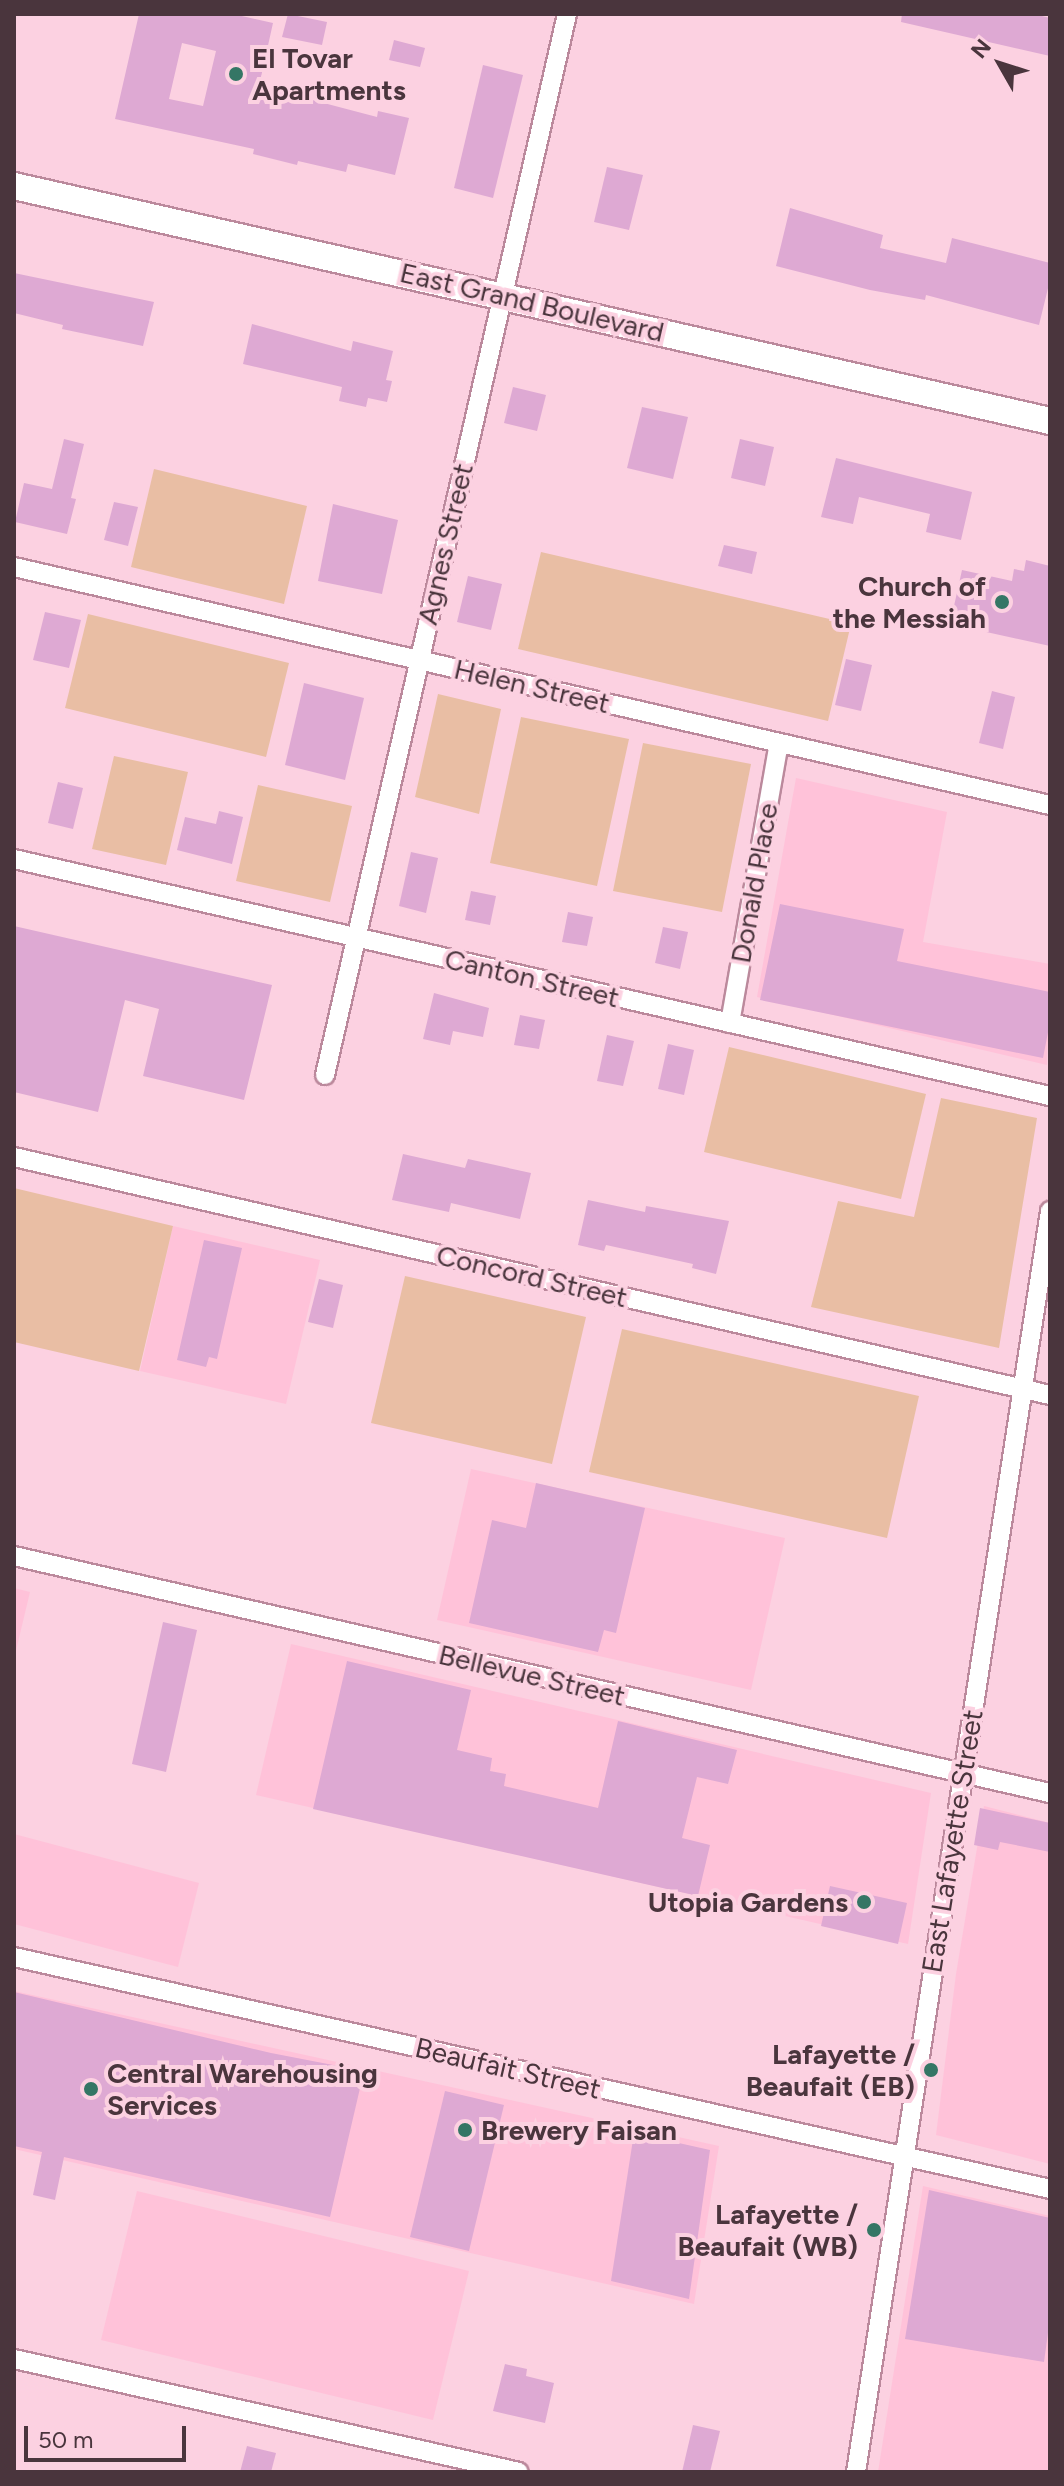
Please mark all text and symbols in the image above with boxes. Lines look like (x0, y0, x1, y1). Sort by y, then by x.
north arrow (960, 24, 1040, 104)
text: N (965, 33, 997, 64)
place label: El Tovar Apartments (252, 41, 406, 107)
marker: El Tovar Apartments (227, 65, 245, 83)
street label: East Grand Boulevard (397, 255, 667, 349)
street label: Agnes Street (410, 460, 480, 628)
place label: Church of the Messiah (833, 569, 986, 635)
marker: Church of the Messiah (993, 593, 1011, 611)
street label: Helen Street (451, 652, 613, 720)
street label: Donald Place (723, 800, 785, 966)
street label: Canton Street (442, 942, 622, 1014)
street label: Concord Street (433, 1238, 631, 1314)
street label: Bellevue Street (435, 1637, 629, 1713)
street label: East Lafayette Street (915, 1707, 989, 1975)
place label: Utopia Gardens (648, 1885, 848, 1919)
marker: Utopia Gardens (855, 1893, 873, 1911)
street label: Beaufait Street (412, 2030, 604, 2106)
place label: Lafayette / Beaufait (EB) (746, 2037, 915, 2103)
place label: Central Warehousing Services (107, 2056, 378, 2122)
marker: Lafayette / Beaufait (EB) (922, 2061, 940, 2079)
marker: Central Warehousing Services (82, 2080, 100, 2098)
place label: Brewery Faisan (481, 2113, 677, 2147)
marker: Brewery Faisan (456, 2121, 474, 2139)
place label: Lafayette / Beaufait (WB) (678, 2197, 858, 2263)
marker: Lafayette / Beaufait (WB) (865, 2221, 883, 2239)
scale bar (28, 2410, 190, 2460)
text: 50 m (38, 2425, 94, 2454)

